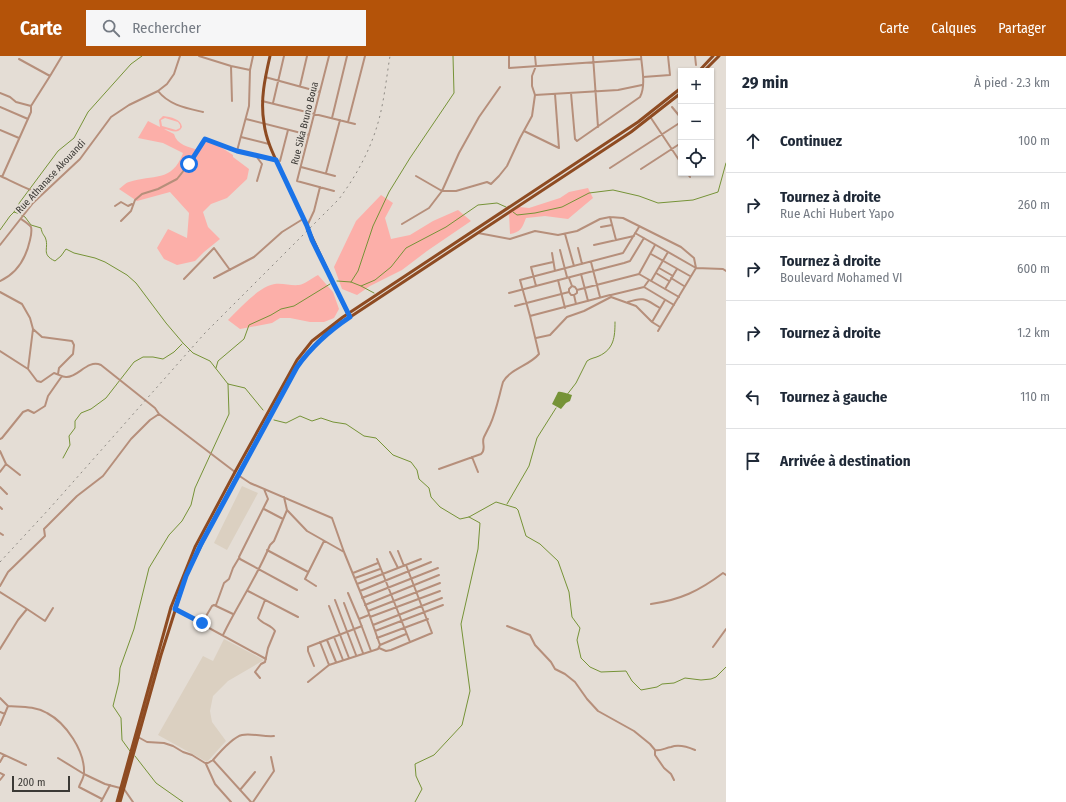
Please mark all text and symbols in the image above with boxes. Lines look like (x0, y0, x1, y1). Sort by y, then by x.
search box (86, 10, 366, 46)
text: Carte (20, 17, 62, 40)
icon: search (100, 17, 122, 39)
text: Rechercher (132, 19, 201, 37)
text: Carte (879, 20, 909, 37)
text: Calques (931, 20, 976, 37)
text: Partager (998, 20, 1046, 37)
map controls (678, 68, 714, 176)
button: + (678, 68, 714, 104)
text: 29 min (742, 72, 788, 93)
text: À pied · 2.3 km (974, 75, 1050, 90)
street label: Rue Sika Bruno Boua (289, 80, 321, 166)
button: − (678, 104, 714, 140)
icon: ahead (742, 130, 764, 152)
text: Continuez (780, 132, 842, 150)
text: 100 m (1018, 133, 1050, 148)
street label: Rue Athanase Akouandi (13, 137, 88, 216)
button: locate (678, 140, 714, 176)
route start (180, 155, 198, 173)
text: Tournez à droite (780, 188, 881, 206)
icon: right (742, 194, 764, 216)
text: 260 m (1018, 197, 1050, 212)
text: Rue Achi Hubert Yapo (780, 206, 894, 221)
text: Tournez à droite (780, 252, 881, 270)
icon: right (742, 258, 764, 280)
text: 600 m (1017, 261, 1050, 276)
text: Boulevard Mohamed VI (780, 270, 902, 285)
icon: right (742, 322, 764, 344)
text: Tournez à droite (780, 324, 881, 342)
text: 1.2 km (1017, 325, 1050, 340)
icon: left (742, 386, 764, 408)
text: Tournez à gauche (780, 388, 887, 406)
text: 110 m (1020, 389, 1050, 404)
icon: arrive (742, 450, 764, 472)
text: Arrivée à destination (780, 452, 911, 470)
route end (193, 614, 211, 632)
scale bar (12, 774, 70, 793)
text: 200 m (18, 776, 45, 789)

